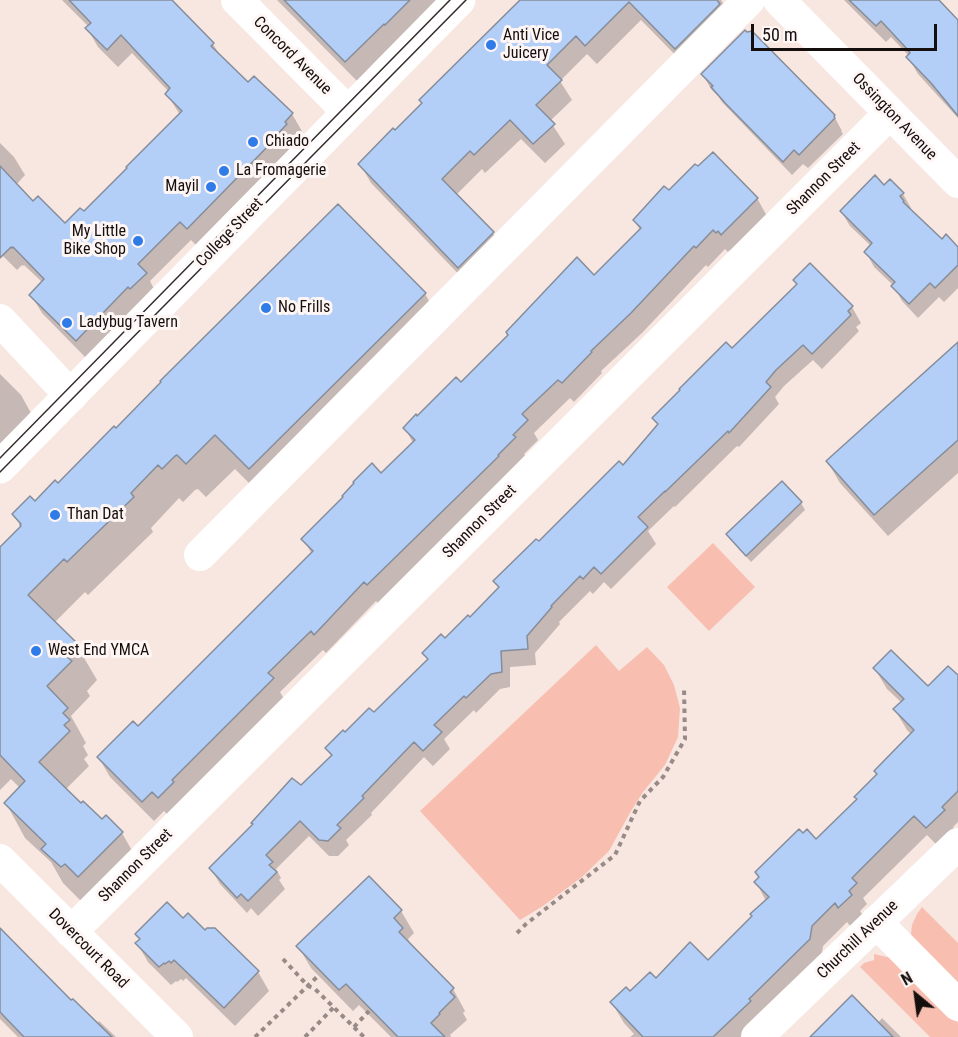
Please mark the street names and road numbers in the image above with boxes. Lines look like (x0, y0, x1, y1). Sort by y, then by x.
street label: Concord Avenue (249, 13, 335, 99)
street label: Ossington Avenue (848, 69, 940, 165)
street label: Shannon Street (783, 138, 865, 220)
street label: College Street (192, 195, 268, 271)
street label: Shannon Street (439, 481, 521, 563)
street label: Shannon Street (95, 825, 177, 907)
street label: Churchill Avenue (814, 897, 902, 983)
street label: Dovercourt Road (44, 905, 132, 993)

